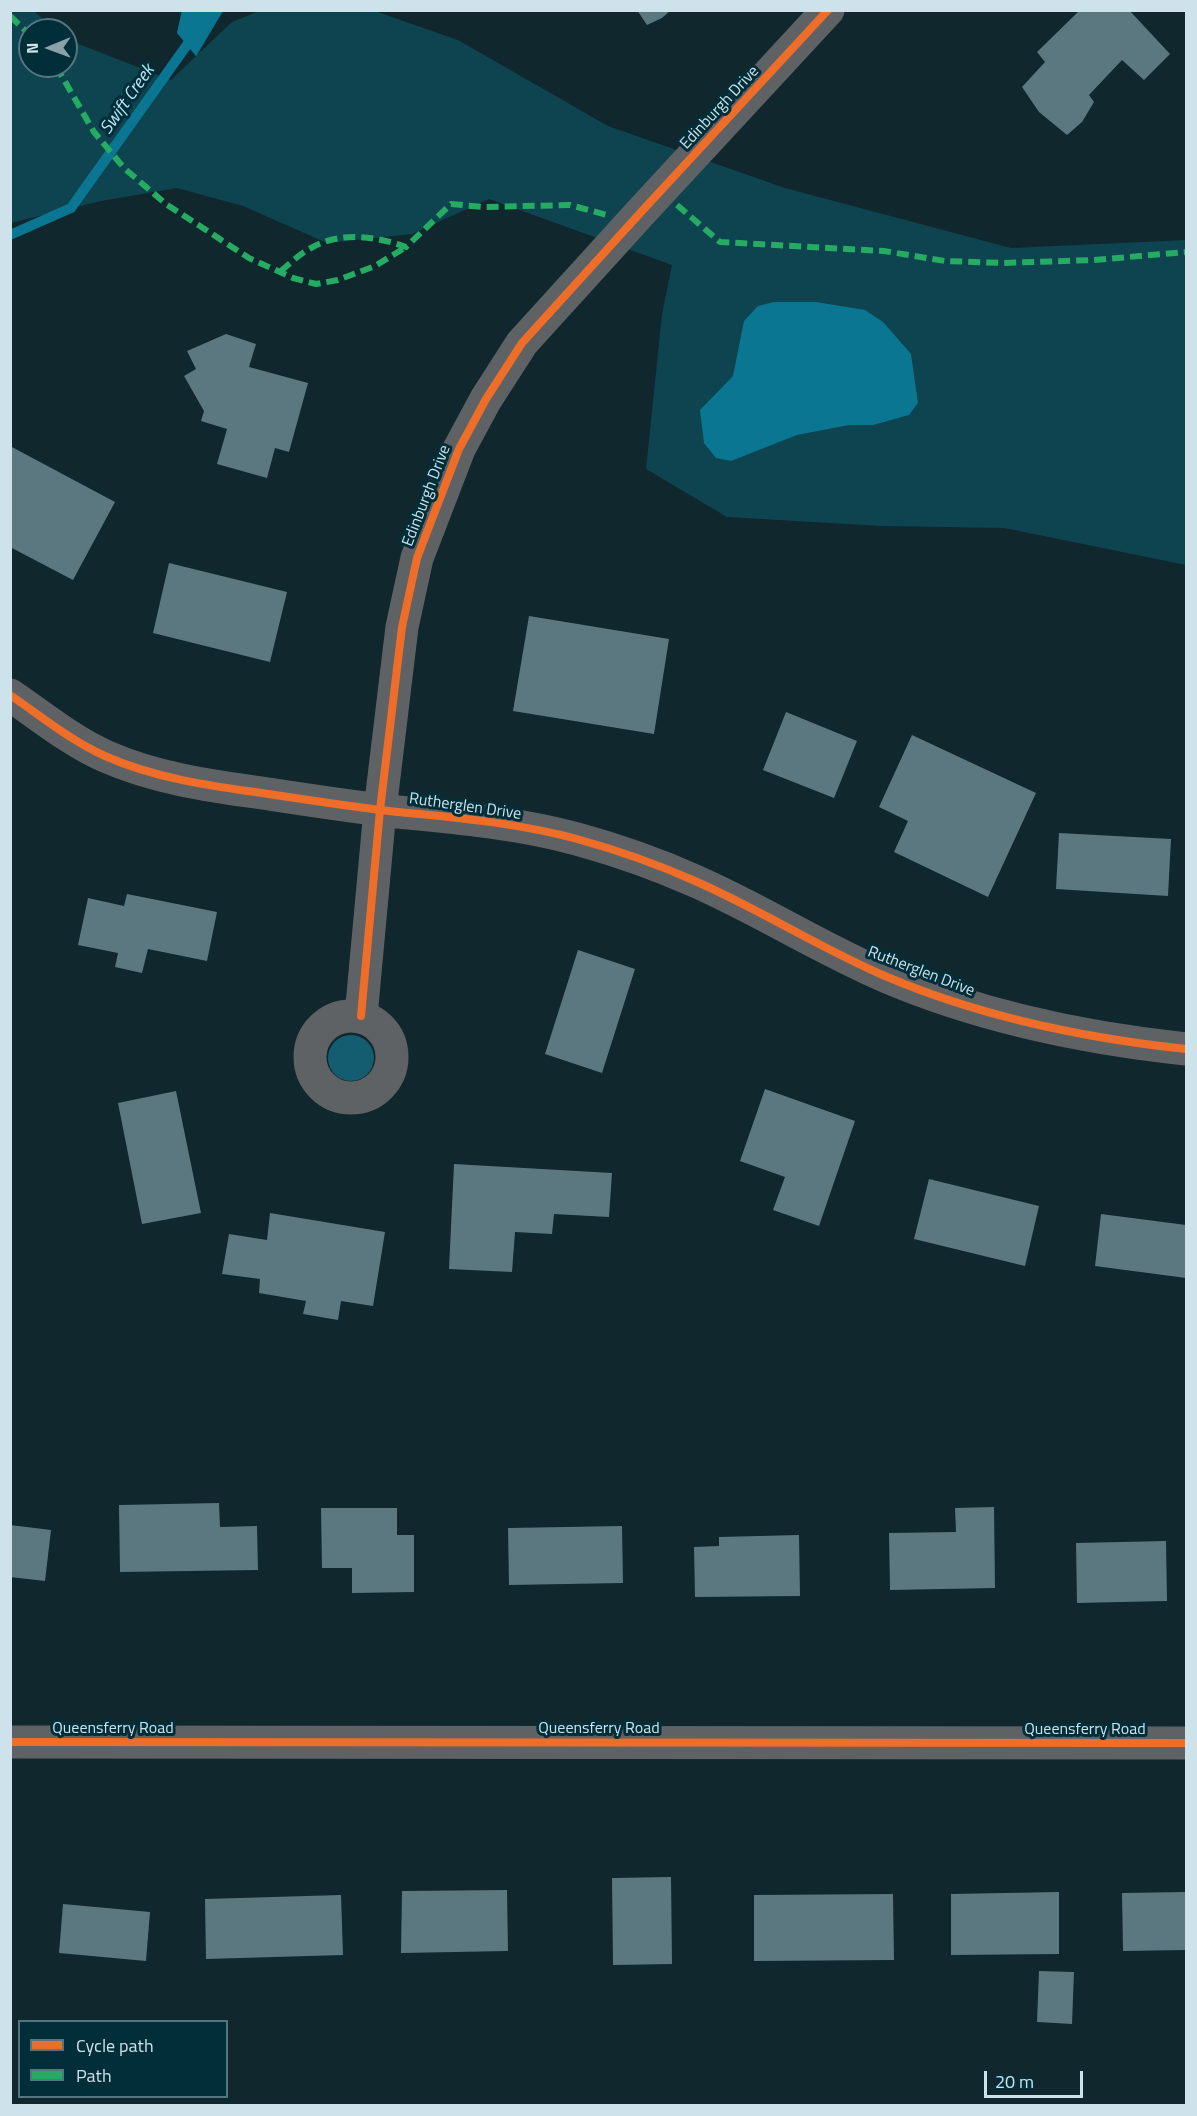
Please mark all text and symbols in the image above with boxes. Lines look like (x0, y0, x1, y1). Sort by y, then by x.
north arrow (18, 18, 78, 78)
text: N (20, 43, 44, 54)
water label: Swift Creek (96, 61, 160, 139)
street label: Edinburgh Drive (677, 62, 763, 154)
street label: Edinburgh Drive (399, 443, 455, 549)
street label: Rutherglen Drive (408, 790, 522, 824)
street label: Rutherglen Drive (865, 943, 977, 1001)
street label: Queensferry Road (52, 1719, 174, 1739)
street label: Queensferry Road (538, 1719, 660, 1739)
street label: Queensferry Road (1024, 1720, 1146, 1740)
legend (18, 2020, 228, 2098)
text: Cycle path (76, 2032, 154, 2059)
scale bar (987, 2059, 1086, 2097)
text: Path (76, 2062, 112, 2089)
text: 20 m (995, 2068, 1034, 2095)

